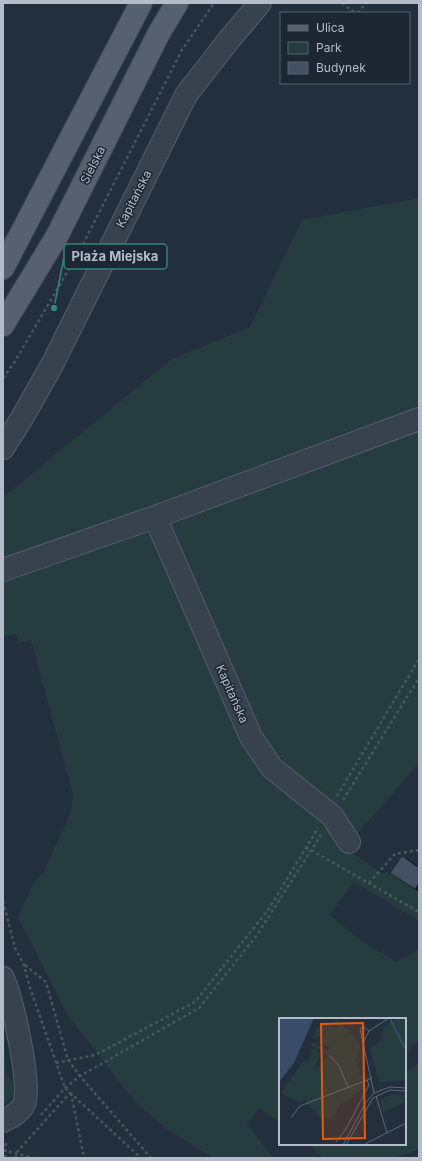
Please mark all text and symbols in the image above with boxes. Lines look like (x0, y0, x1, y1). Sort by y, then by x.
legend (280, 12, 410, 84)
text: Ulica (316, 20, 344, 35)
text: Park (316, 40, 342, 55)
text: Budynek (316, 60, 366, 75)
street label: Sielska (77, 143, 108, 186)
street label: Kapitańska (113, 168, 154, 230)
callout: Plaża Miejska (64, 244, 167, 269)
text: Plaża Miejska (72, 248, 158, 264)
street label: Kapitańska (213, 662, 252, 725)
inset map (279, 1018, 406, 1145)

